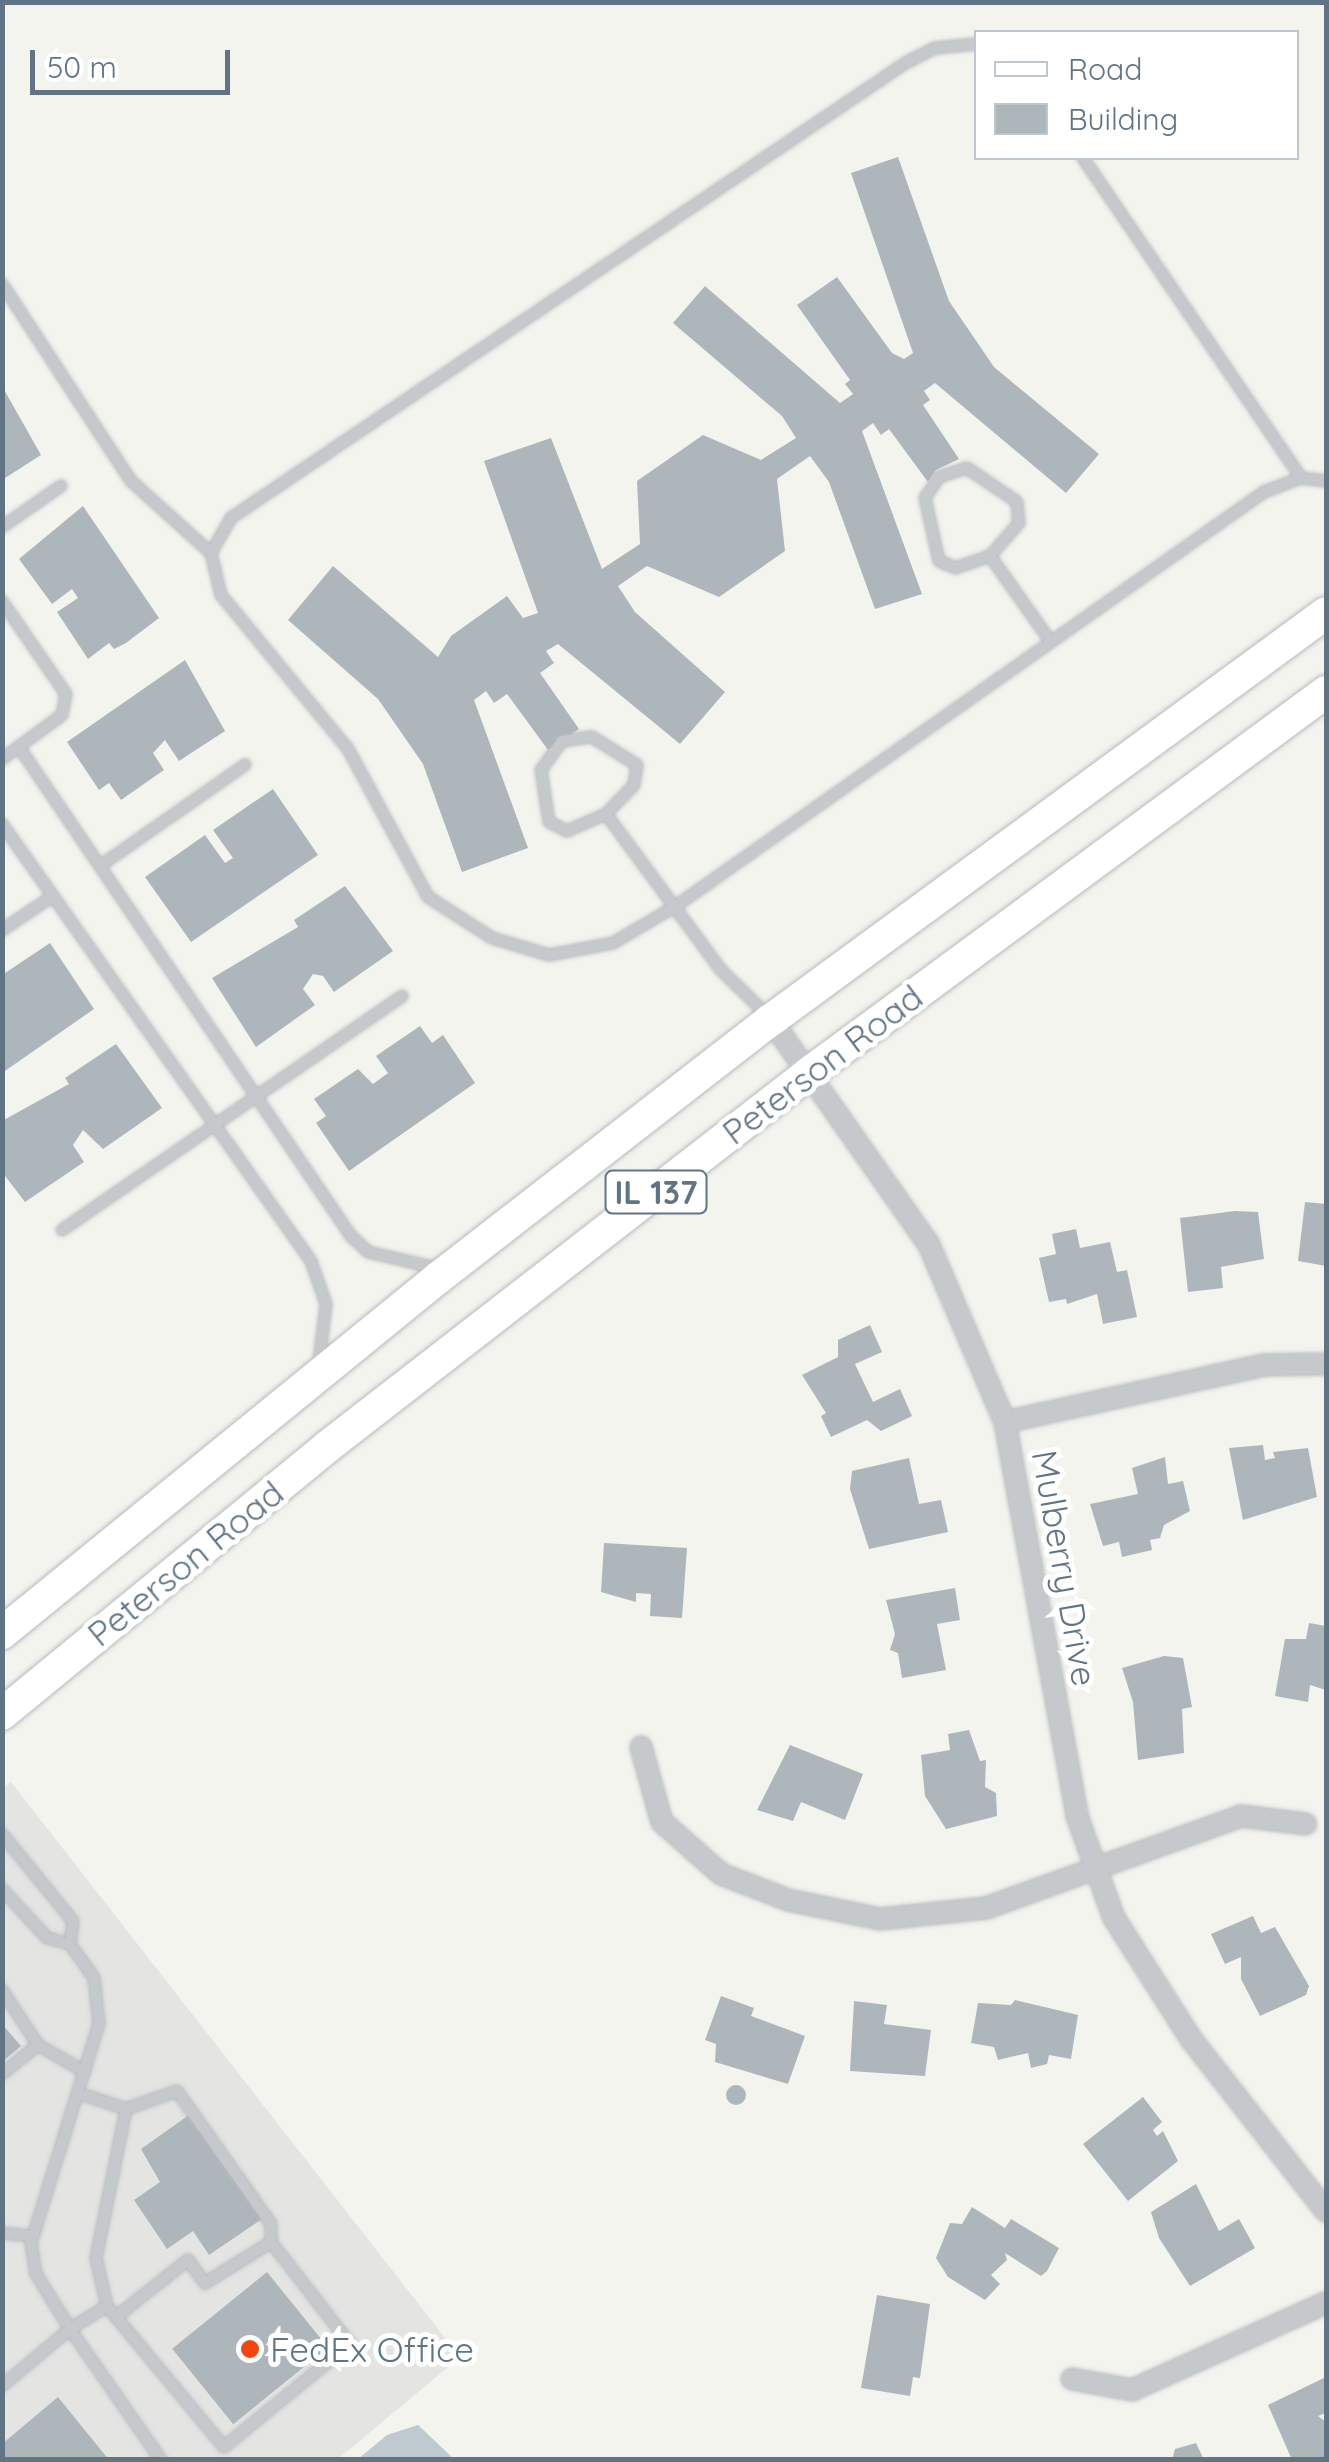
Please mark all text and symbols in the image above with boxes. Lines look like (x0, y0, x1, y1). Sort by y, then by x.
scale bar (35, 30, 235, 92)
legend (974, 30, 1299, 160)
text: 50 m (47, 48, 117, 86)
text: Road (1068, 50, 1142, 88)
text: Building (1068, 100, 1178, 138)
street label: Peterson Road (714, 975, 930, 1153)
road number: IL 137 (604, 1165, 708, 1219)
street label: Mulberry Drive (1024, 1447, 1106, 1689)
street label: Peterson Road (79, 1471, 291, 1655)
place label: FedEx Office (270, 2328, 474, 2370)
marker: FedEx Office (239, 2338, 261, 2360)

